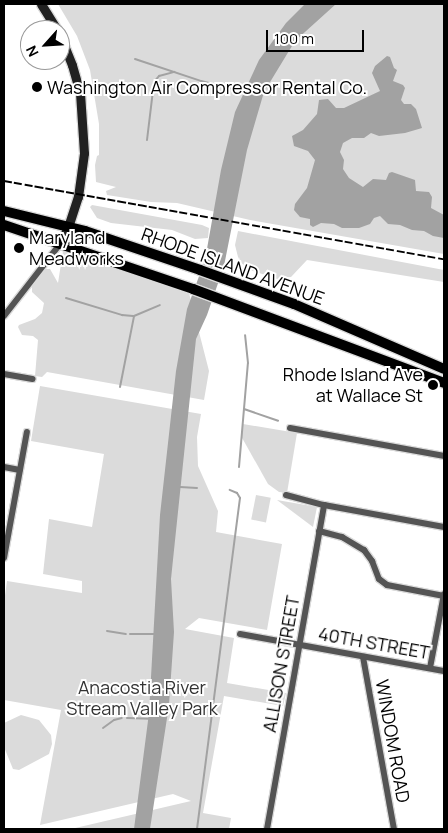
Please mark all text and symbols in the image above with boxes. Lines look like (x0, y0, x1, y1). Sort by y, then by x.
north arrow (20, 20, 70, 70)
scale bar (268, 20, 366, 52)
text: 100 m (274, 28, 314, 49)
text: N (21, 43, 43, 60)
place label: Washington Air Compressor Rental Co. (47, 76, 367, 98)
marker: Washington Air Compressor Rental Co. (31, 81, 43, 93)
street label: RHODE ISLAND AVENUE (139, 223, 327, 309)
place label: Maryland Meadworks (29, 227, 124, 270)
marker: Maryland Meadworks (13, 242, 25, 254)
place label: Rhode Island Ave at Wallace St (283, 364, 423, 406)
marker: Rhode Island Ave at Wallace St (427, 379, 439, 391)
street label: ALLISON STREET (258, 594, 304, 734)
street label: 40TH STREET (317, 623, 431, 663)
park label: Anacostia River Stream Valley Park (66, 677, 218, 720)
street label: WINDOM ROAD (372, 678, 414, 804)

